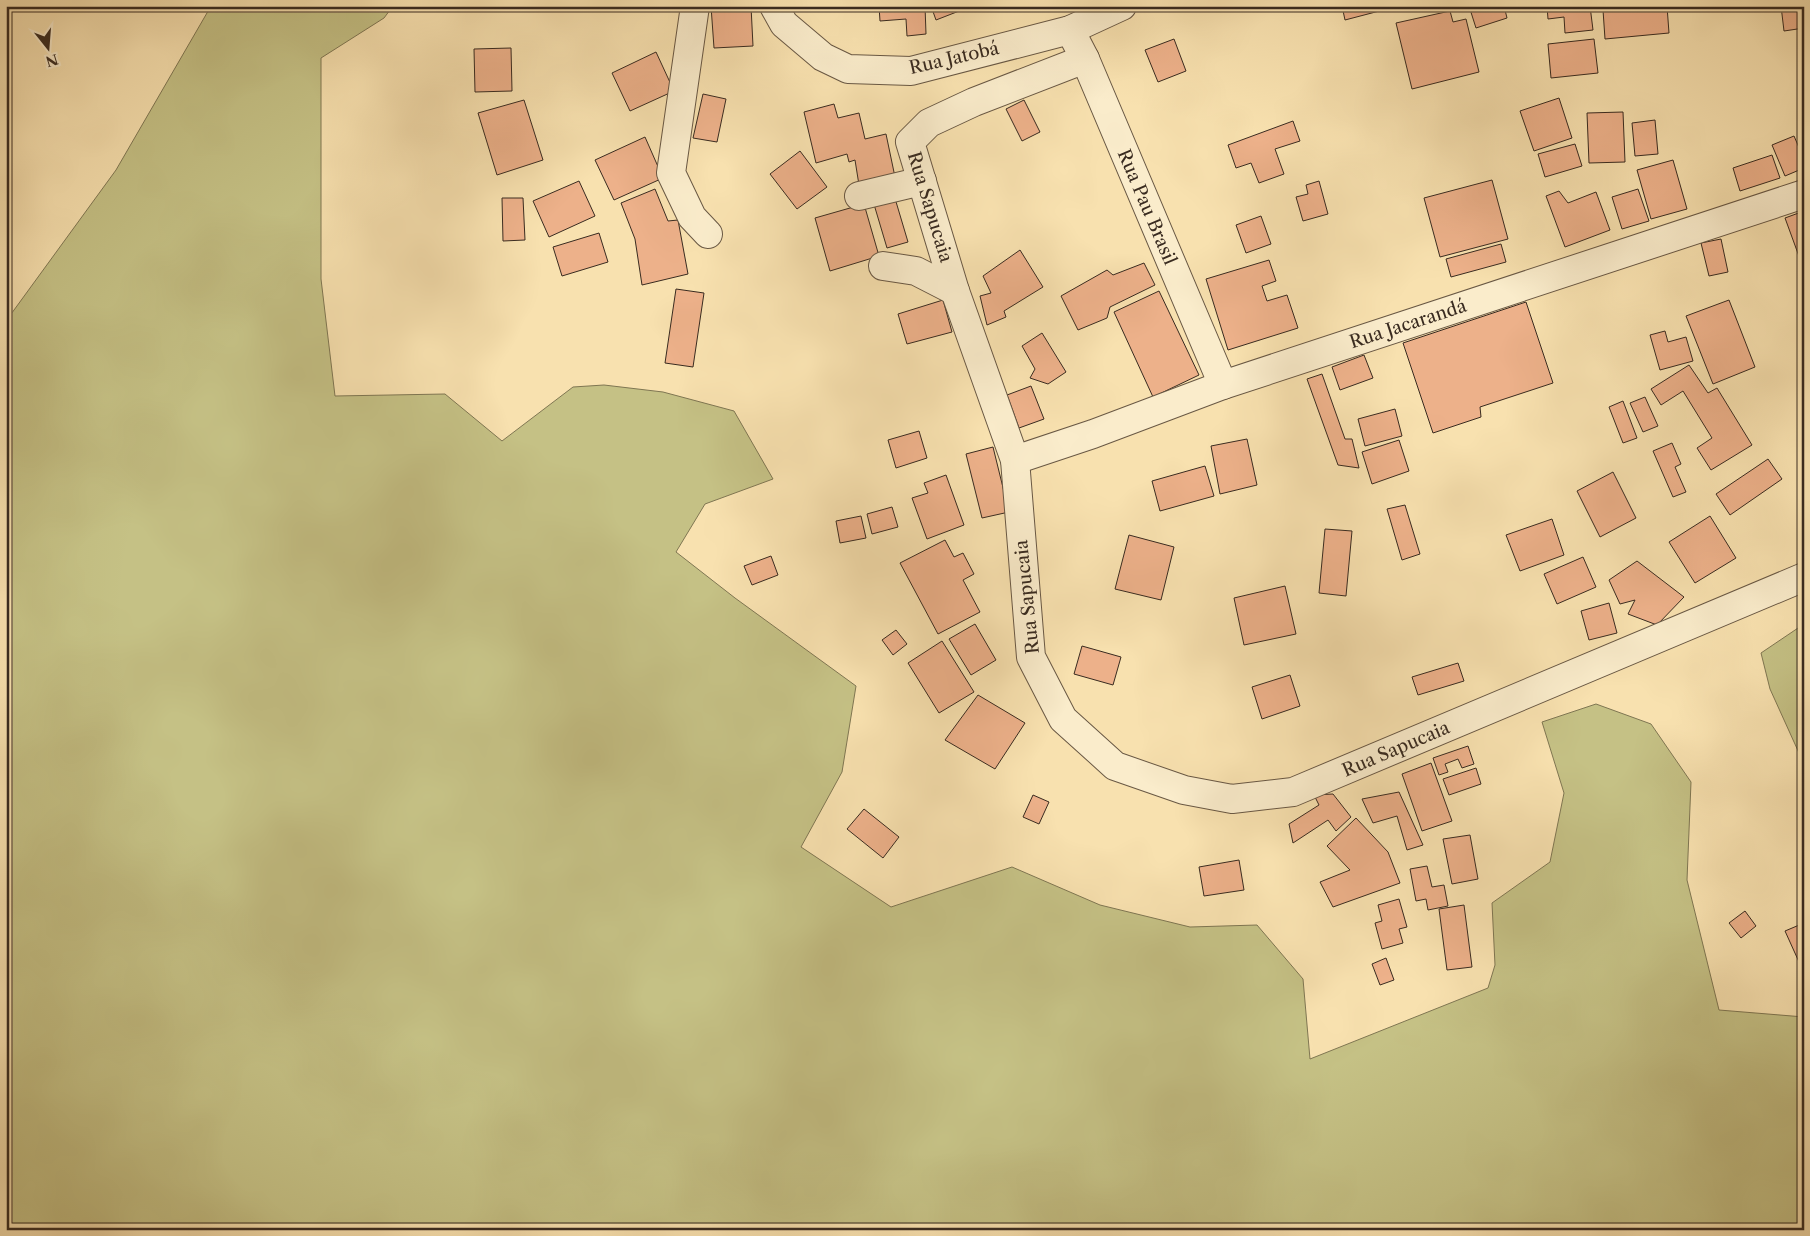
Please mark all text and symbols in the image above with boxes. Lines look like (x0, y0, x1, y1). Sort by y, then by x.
north arrow (22, 22, 72, 72)
street label: Rua Jatobá (907, 37, 1002, 79)
text: N (43, 50, 60, 71)
street label: Rua Pau Brasil (1113, 146, 1181, 268)
street label: Rua Sapucaia (903, 149, 957, 265)
street label: Rua Jacarandá (1347, 295, 1470, 353)
street label: Rua Sapucaia (1010, 538, 1044, 655)
street label: Rua Sapucaia (1339, 716, 1454, 782)

